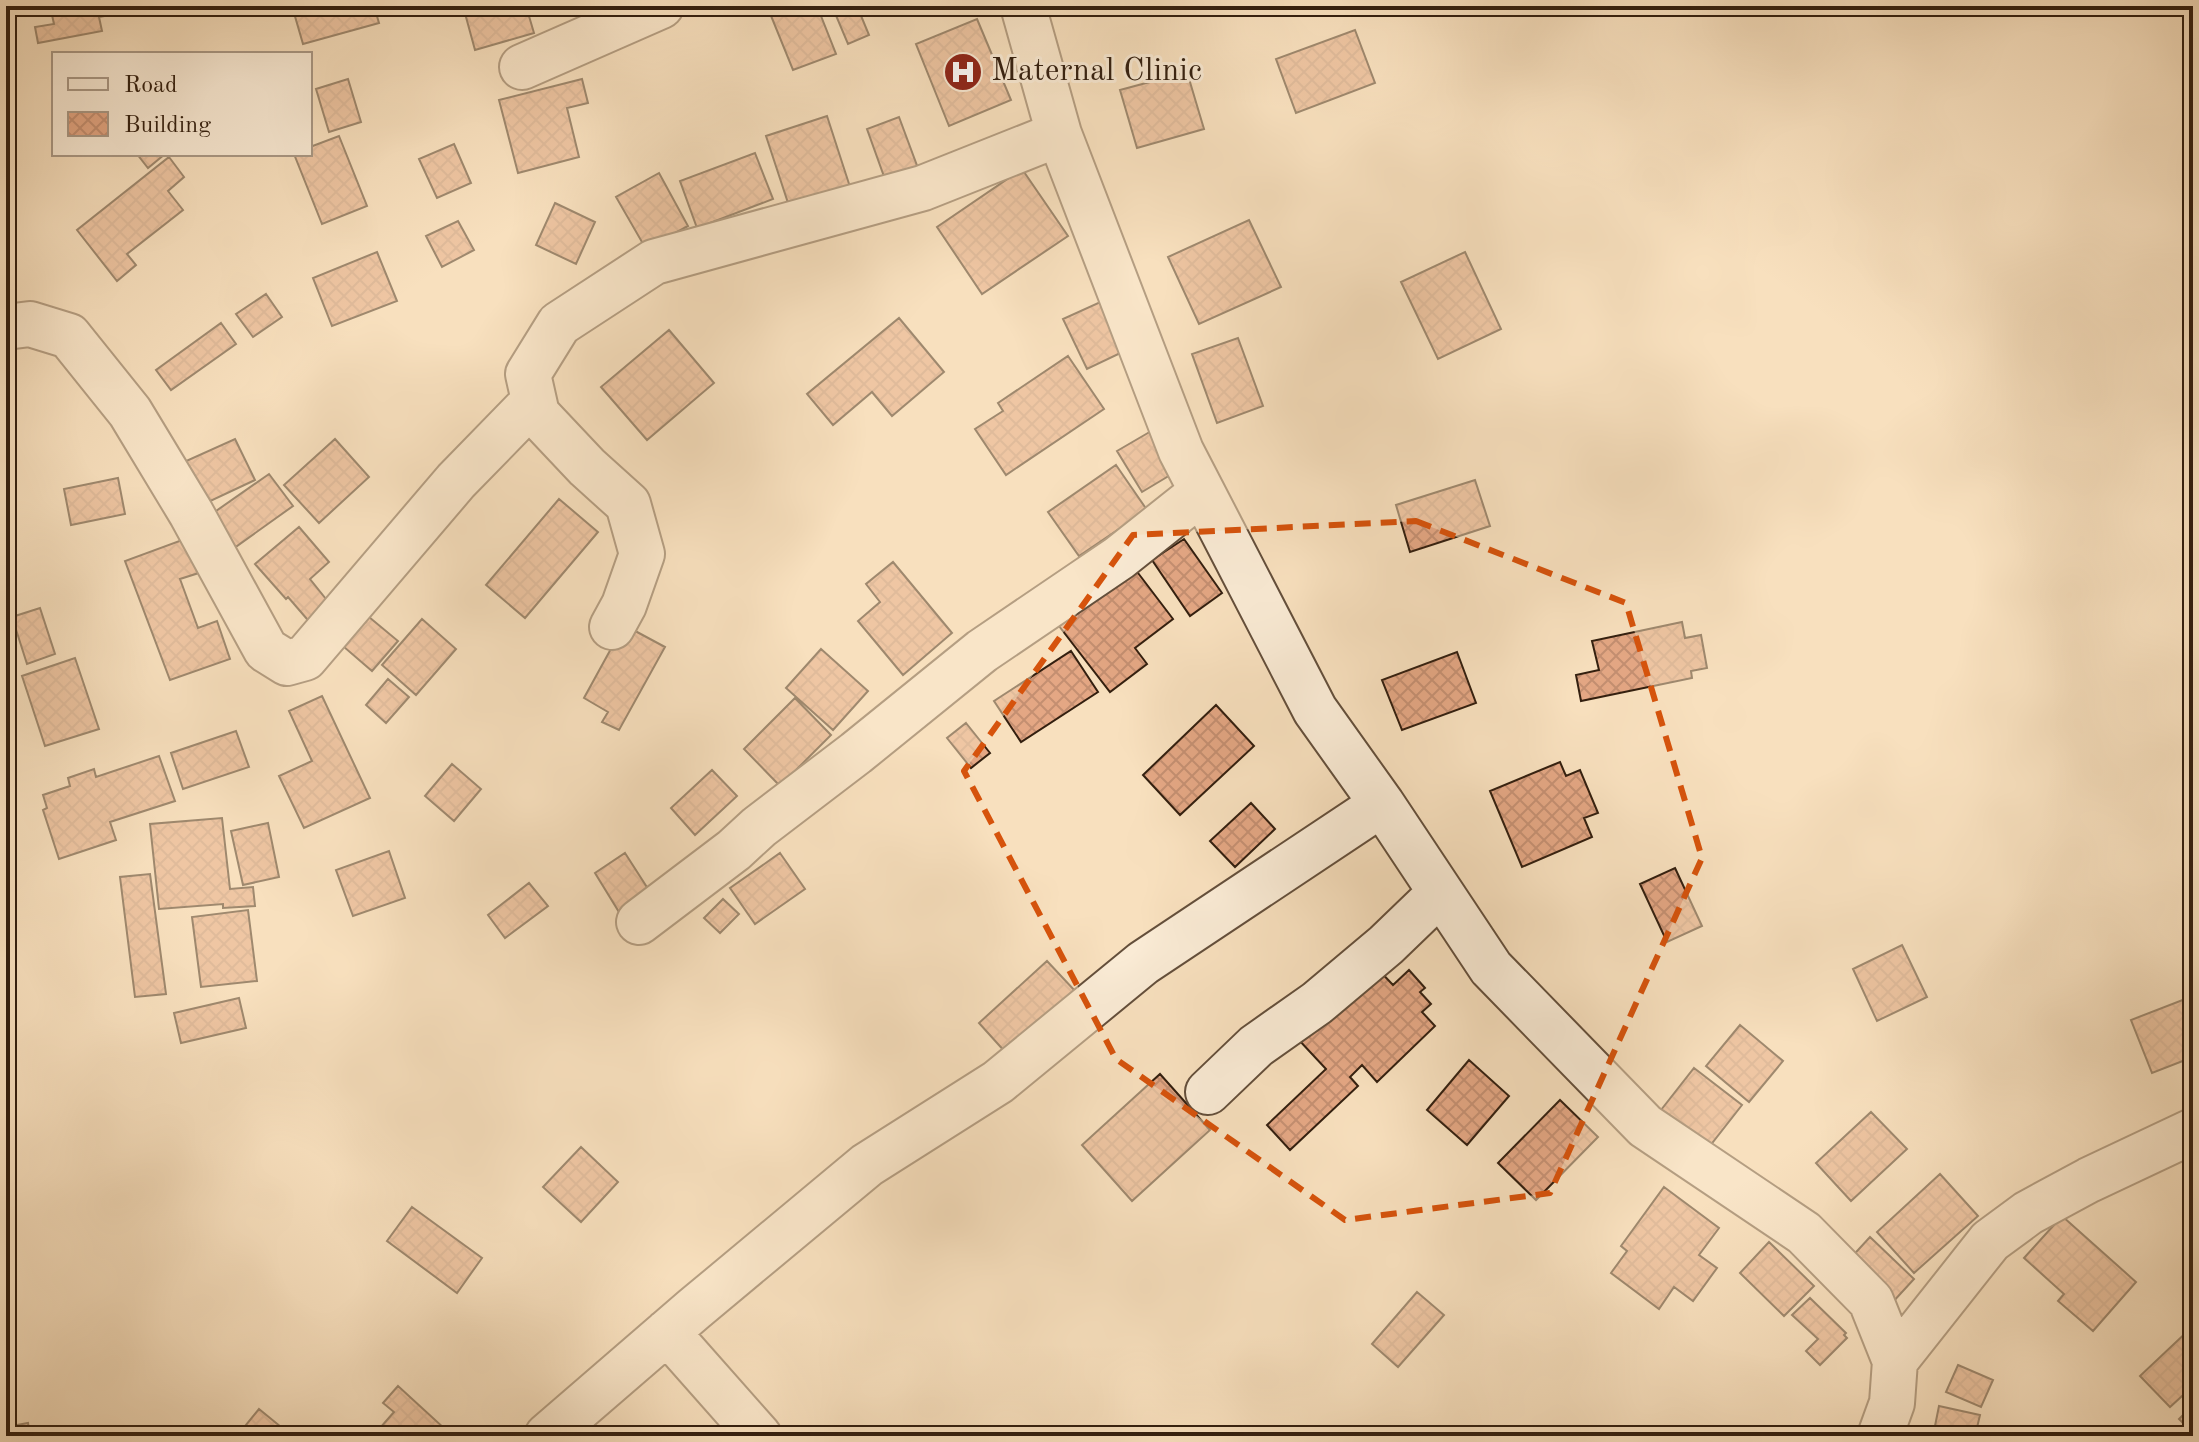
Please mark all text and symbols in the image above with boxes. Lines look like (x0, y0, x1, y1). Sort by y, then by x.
hospital icon: Maternal Clinic (942, 51, 984, 93)
legend (52, 52, 312, 156)
place label: Maternal Clinic (991, 56, 1202, 88)
text: Road (124, 74, 177, 98)
text: Building (124, 114, 211, 138)

